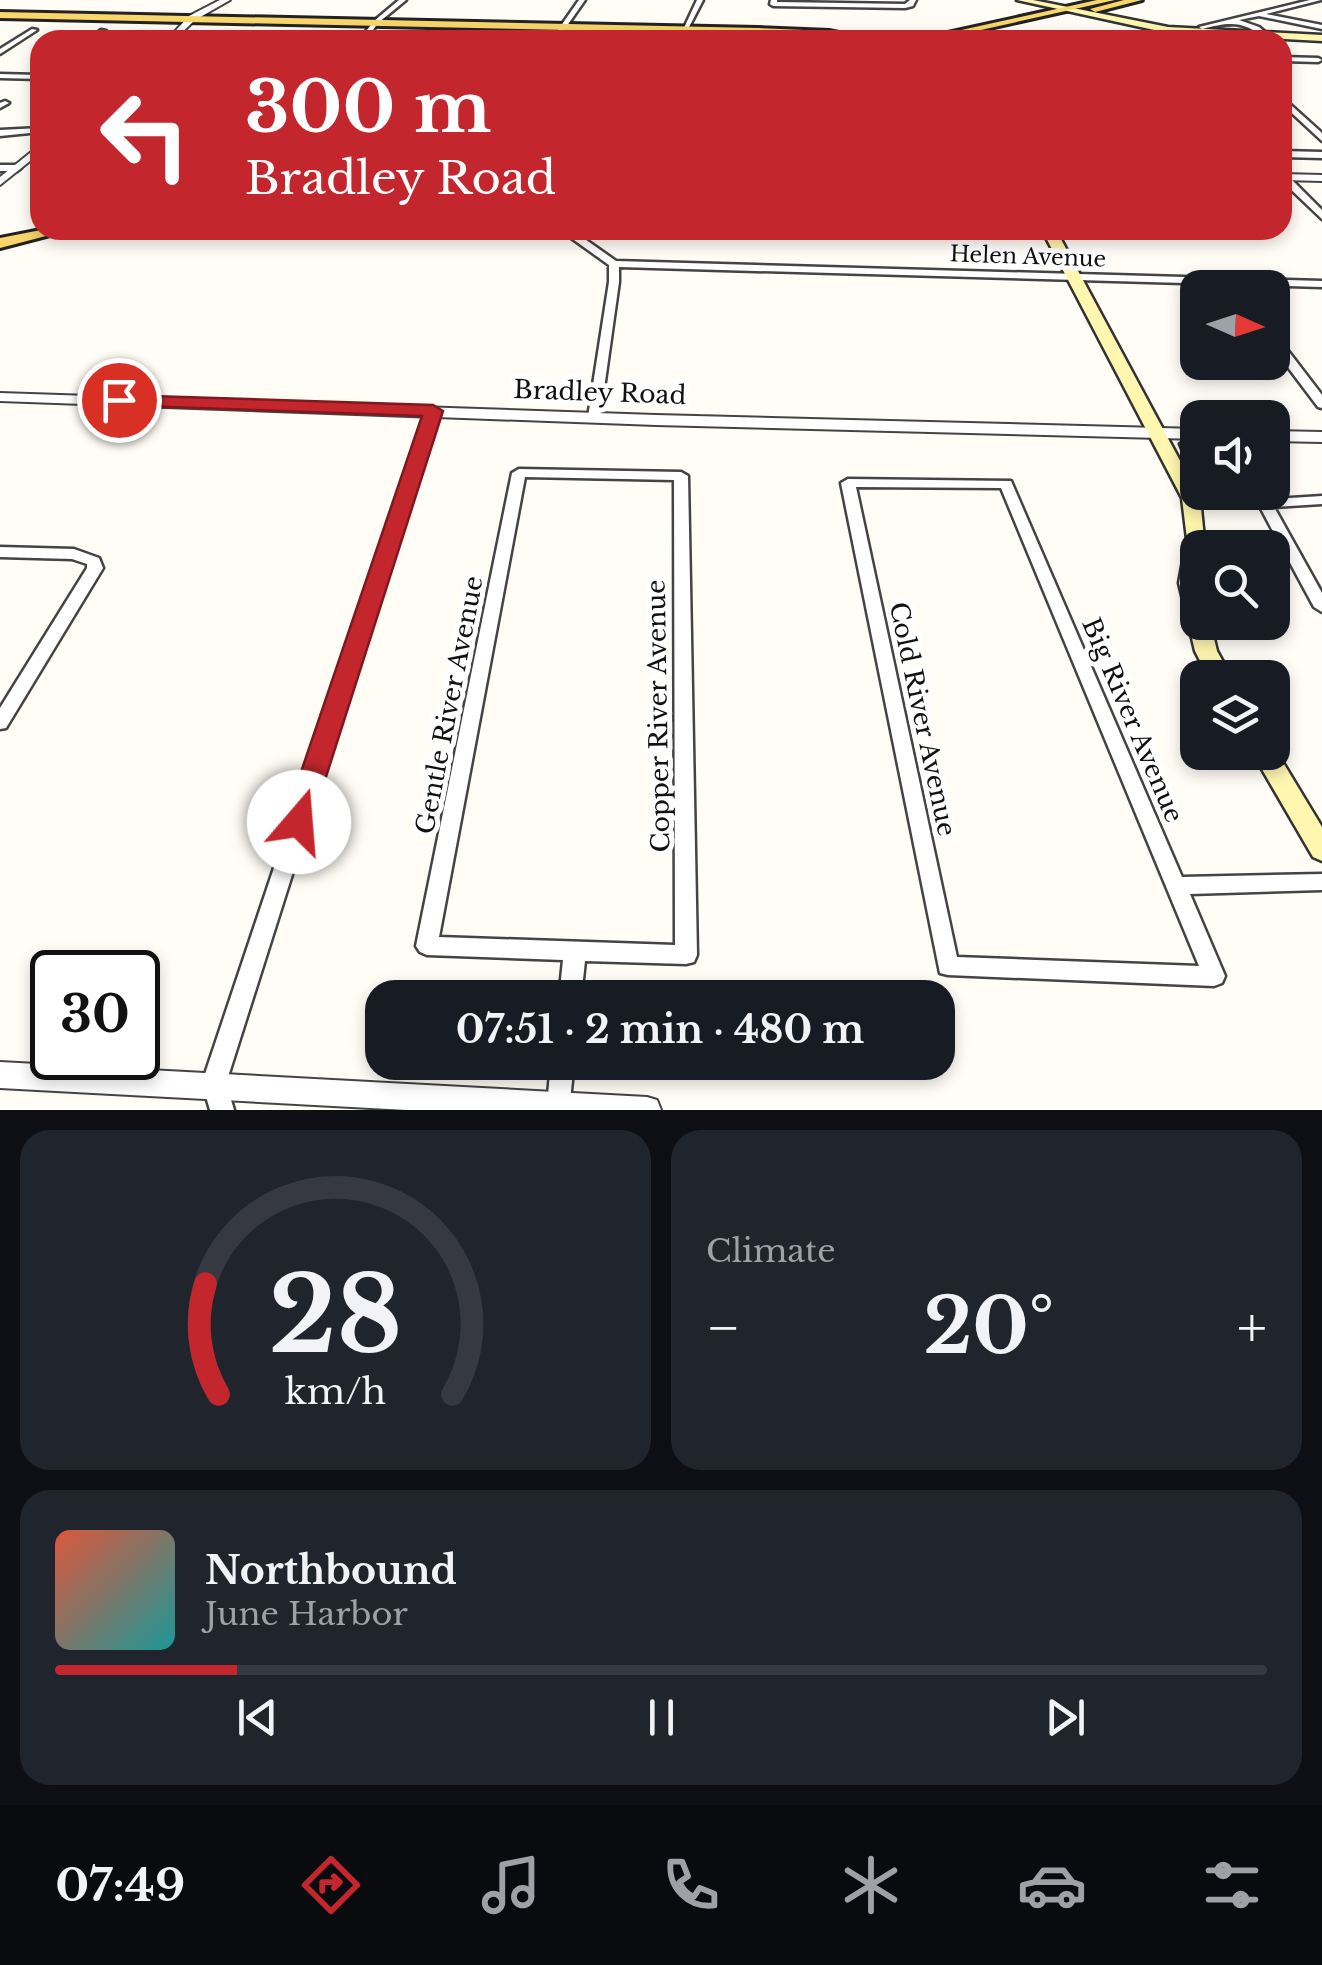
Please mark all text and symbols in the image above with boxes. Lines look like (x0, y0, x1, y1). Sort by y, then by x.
text: 300 m (245, 64, 491, 151)
icon: left (80, 70, 210, 200)
text: Bradley Road (245, 150, 556, 206)
street label: Helen Avenue (949, 240, 1107, 273)
north arrow (1180, 270, 1290, 380)
map controls (1180, 270, 1290, 770)
pin (77, 358, 162, 443)
icon: arrive (92, 373, 147, 428)
street label: Bradley Road (513, 374, 687, 411)
button: sound (1180, 400, 1290, 510)
button: search (1180, 530, 1290, 640)
street label: Gentle River Avenue (409, 573, 490, 837)
street label: Copper River Avenue (641, 579, 676, 853)
street label: Cold River Avenue (883, 599, 962, 839)
street label: Big River Avenue (1075, 613, 1190, 827)
button: layers (1180, 660, 1290, 770)
position arrow (247, 770, 351, 874)
speed limit sign: 30 (30, 950, 160, 1080)
text: 07:51 · 2 min · 480 m (456, 1006, 864, 1053)
text: Climate (706, 1231, 835, 1271)
text: 28 (269, 1251, 402, 1380)
text: 20° (924, 1280, 1054, 1373)
text: − (706, 1294, 741, 1362)
text: + (1237, 1294, 1267, 1362)
text: km/h (285, 1369, 386, 1414)
text: Northbound (205, 1547, 457, 1594)
text: June Harbor (205, 1594, 408, 1634)
icon: previous (230, 1690, 285, 1745)
icon: pause (634, 1690, 689, 1745)
icon: next (1038, 1690, 1093, 1745)
icon: directions (296, 1850, 366, 1920)
icon: music (476, 1850, 546, 1920)
icon: phone (656, 1850, 726, 1920)
icon: climate (836, 1850, 906, 1920)
icon: car (1017, 1850, 1087, 1920)
icon: filters (1197, 1850, 1267, 1920)
text: 07:49 (55, 1857, 185, 1913)

